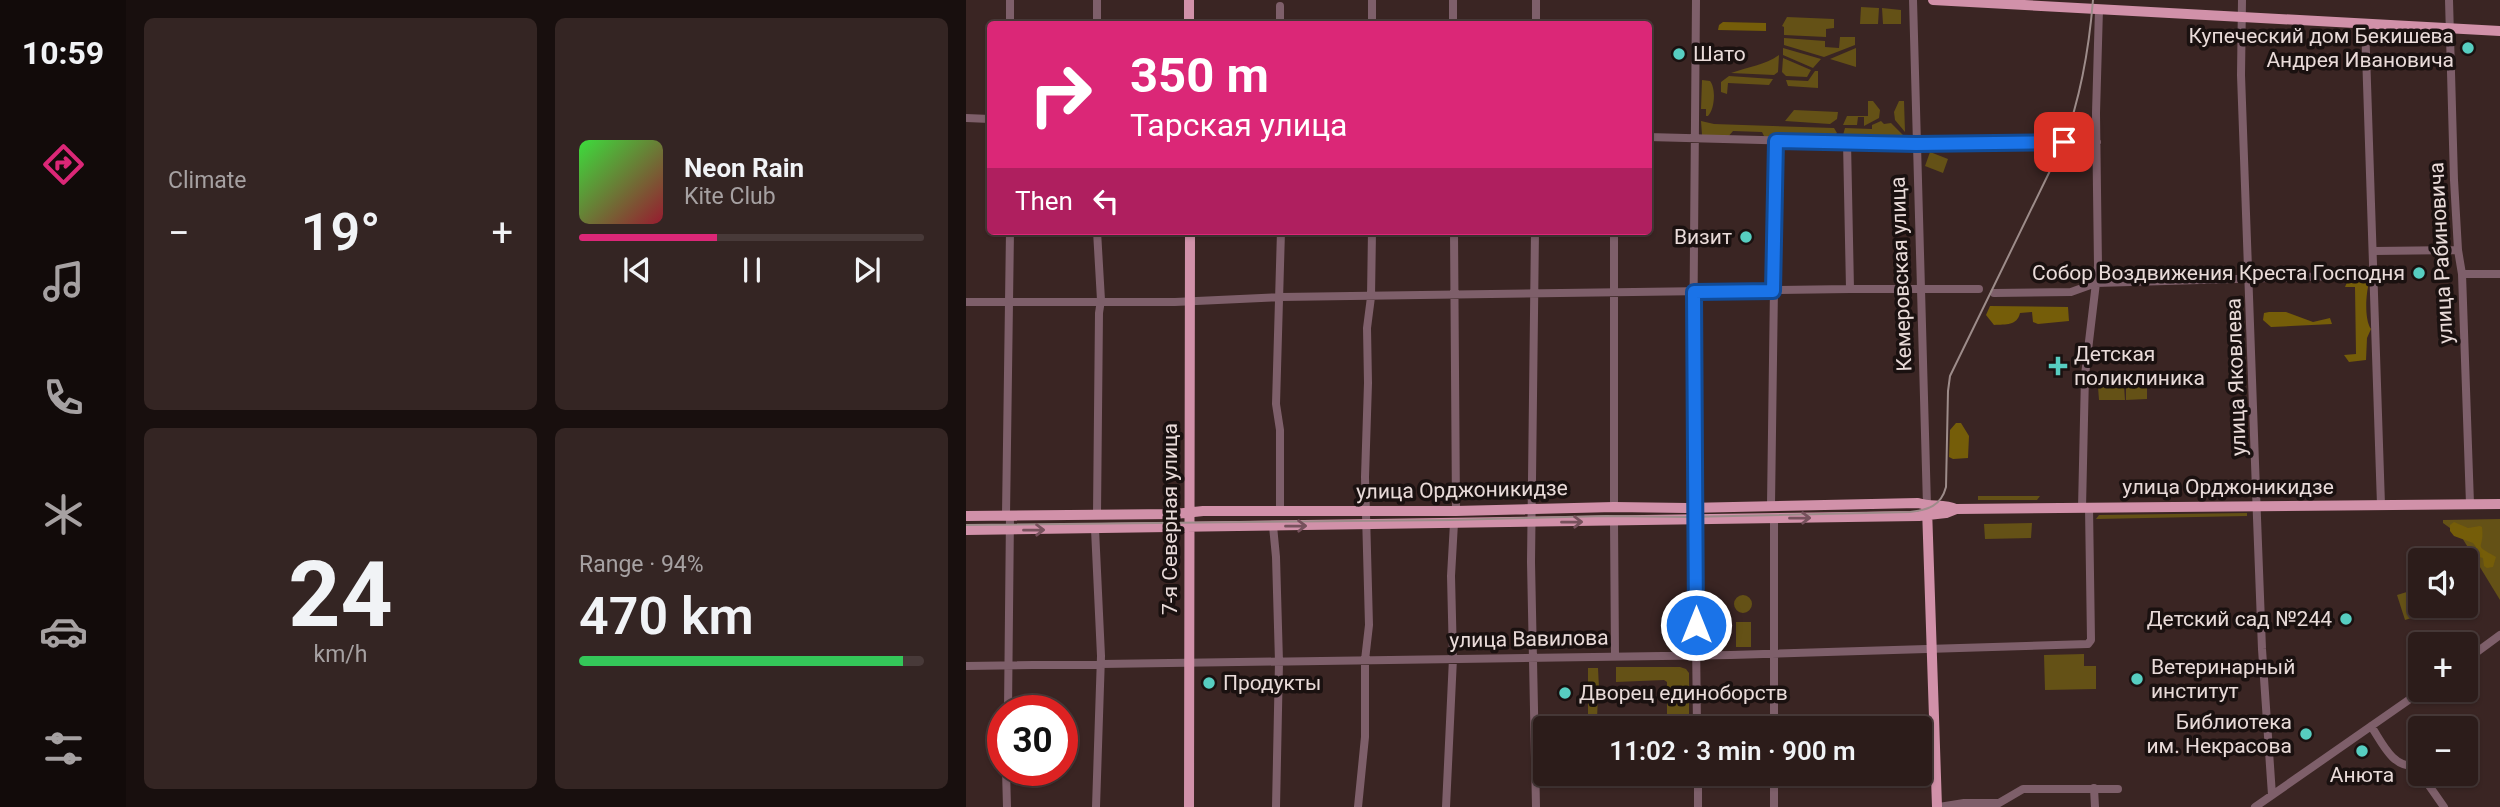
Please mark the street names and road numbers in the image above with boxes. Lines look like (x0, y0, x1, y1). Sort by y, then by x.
street label: улица Рабиновича (2424, 161, 2458, 345)
street label: Кемеровская улица (1886, 176, 1916, 372)
street label: улица Яковлева (2221, 298, 2251, 456)
street label: 7-я Северная улица (1158, 423, 1182, 615)
street label: улица Орджоникидзе (2122, 475, 2334, 499)
street label: улица Орджоникидзе (1356, 476, 1568, 504)
street label: улица Вавилова (1449, 626, 1609, 652)

